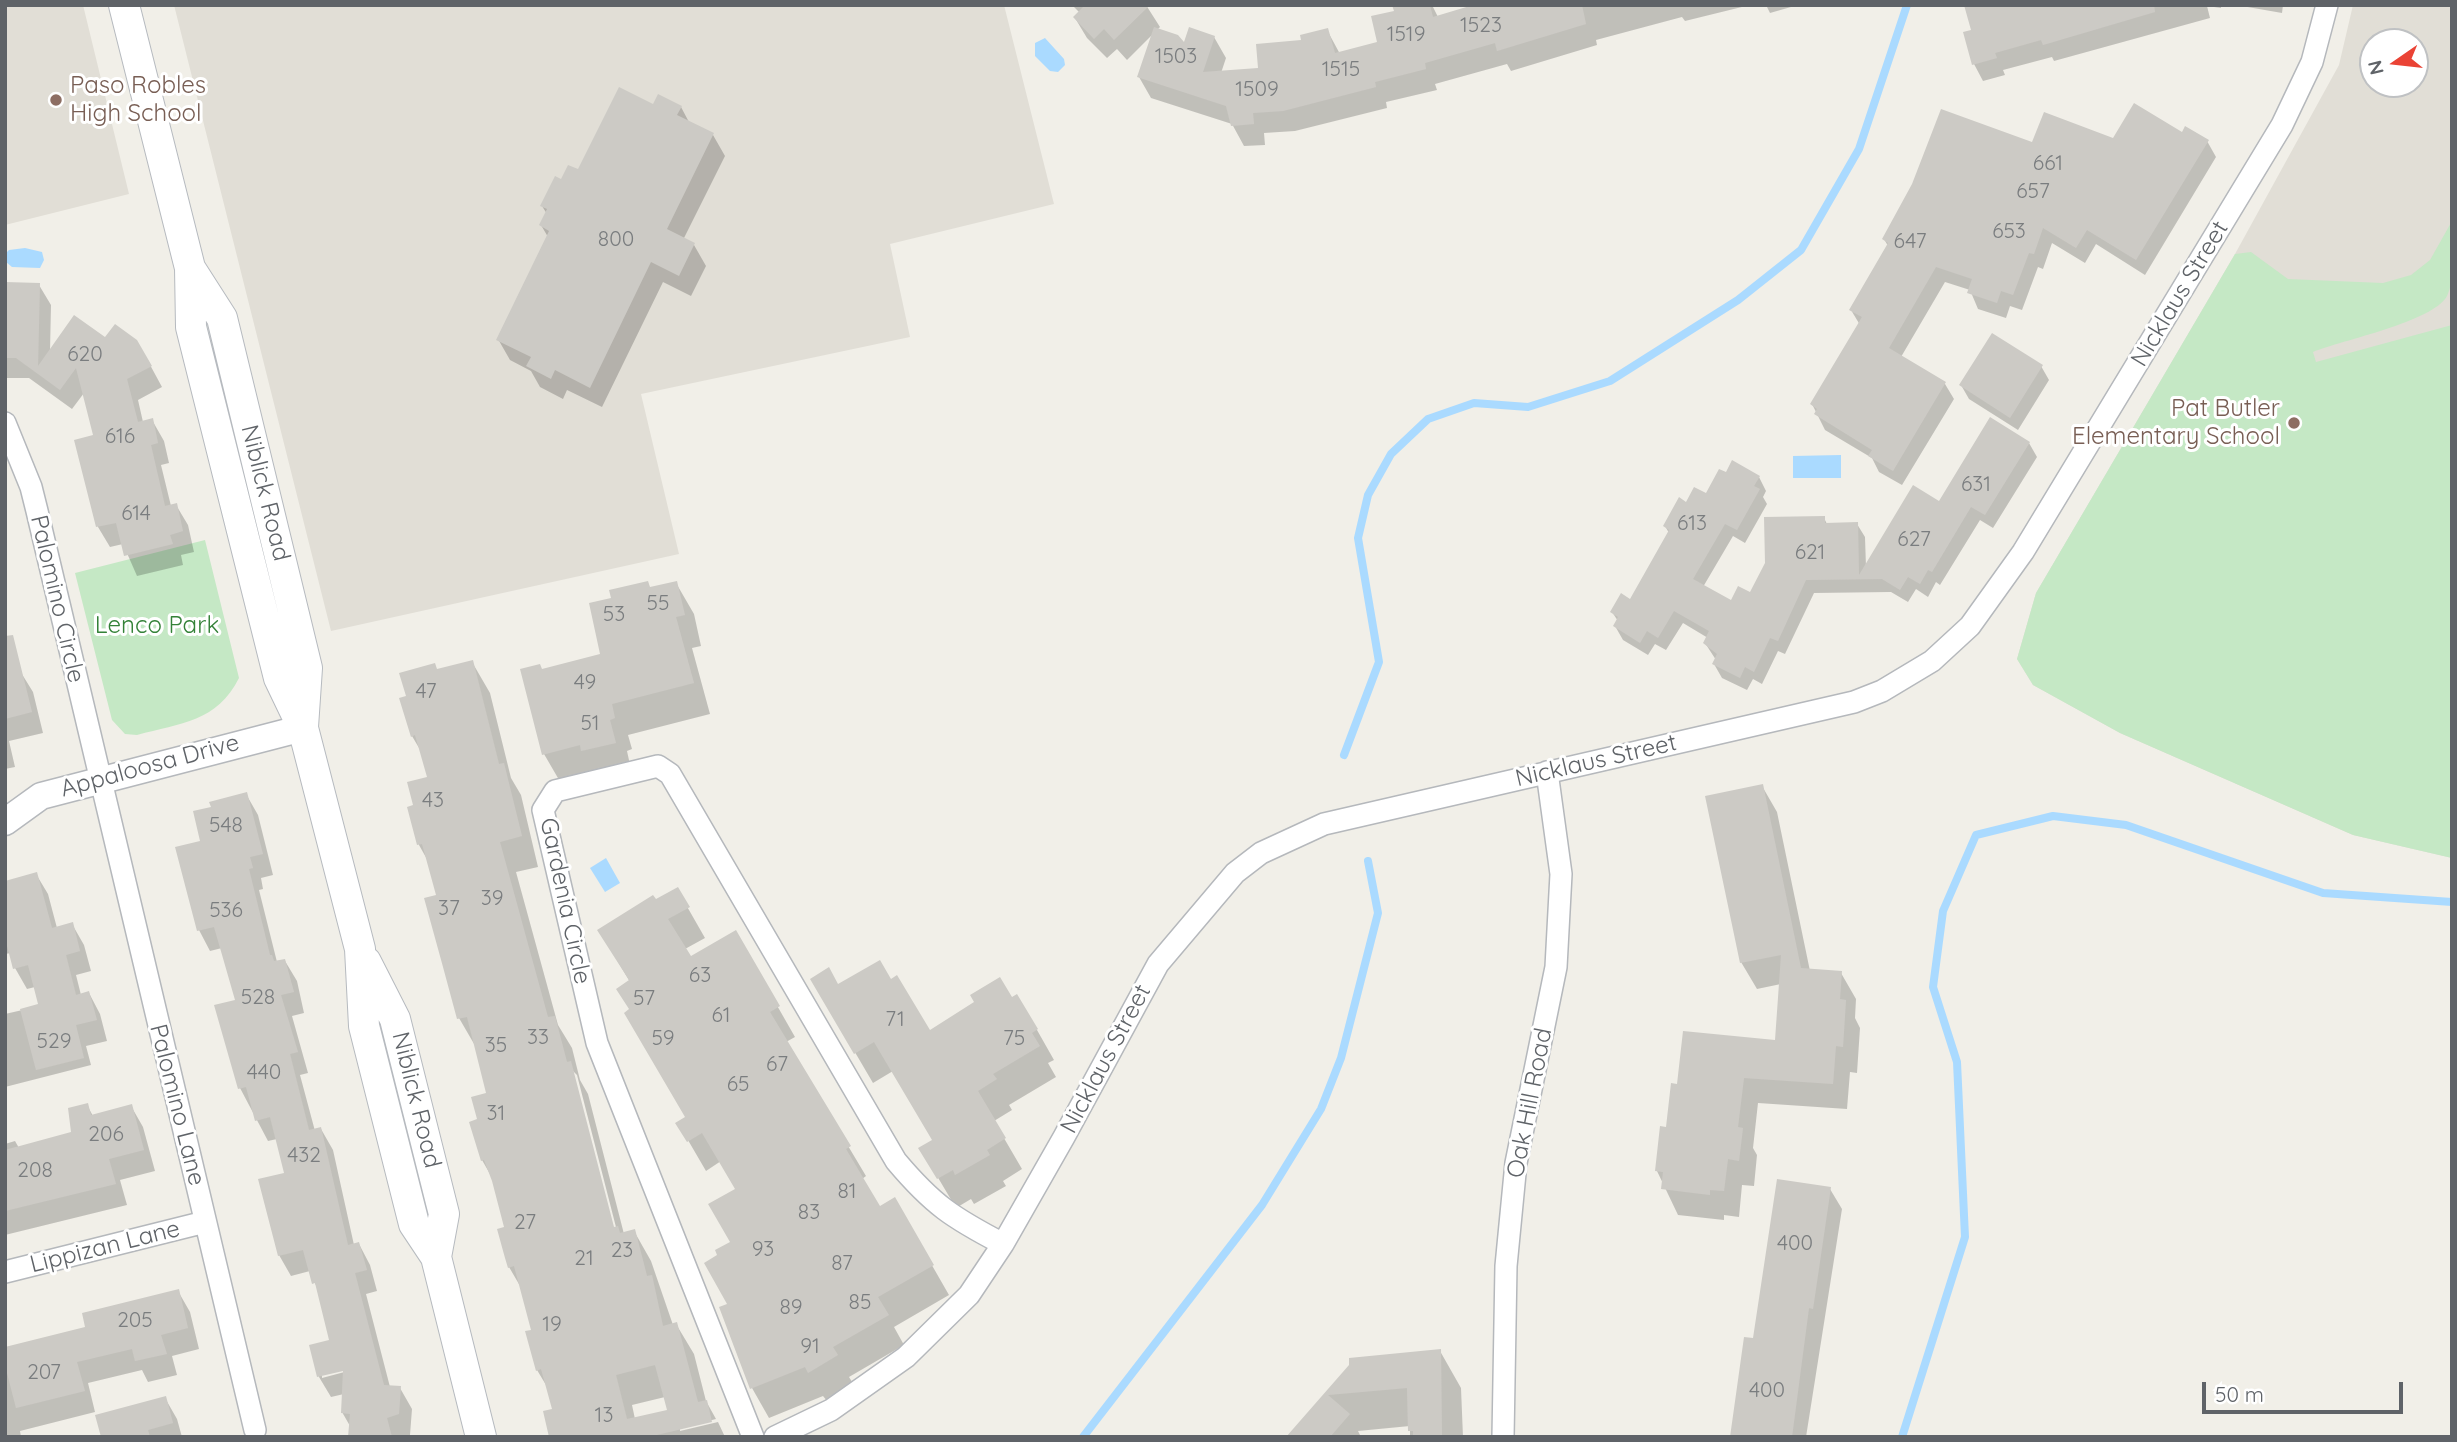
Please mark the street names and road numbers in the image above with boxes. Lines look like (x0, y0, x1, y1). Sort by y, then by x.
street label: Nicklaus Street (2125, 216, 2235, 372)
street label: Niblick Road (234, 422, 296, 564)
street label: Palomino Circle (24, 512, 90, 686)
street label: Appaloosa Drive (58, 728, 242, 804)
street label: Nicklaus Street (1513, 728, 1679, 794)
street label: Gardenia Circle (533, 815, 597, 987)
street label: Nicklaus Street (1055, 980, 1157, 1138)
street label: Palomino Lane (143, 1021, 211, 1189)
street label: Oak Hill Road (1501, 1026, 1559, 1180)
street label: Niblick Road (385, 1029, 447, 1171)
street label: Lippizan Lane (27, 1214, 183, 1280)

